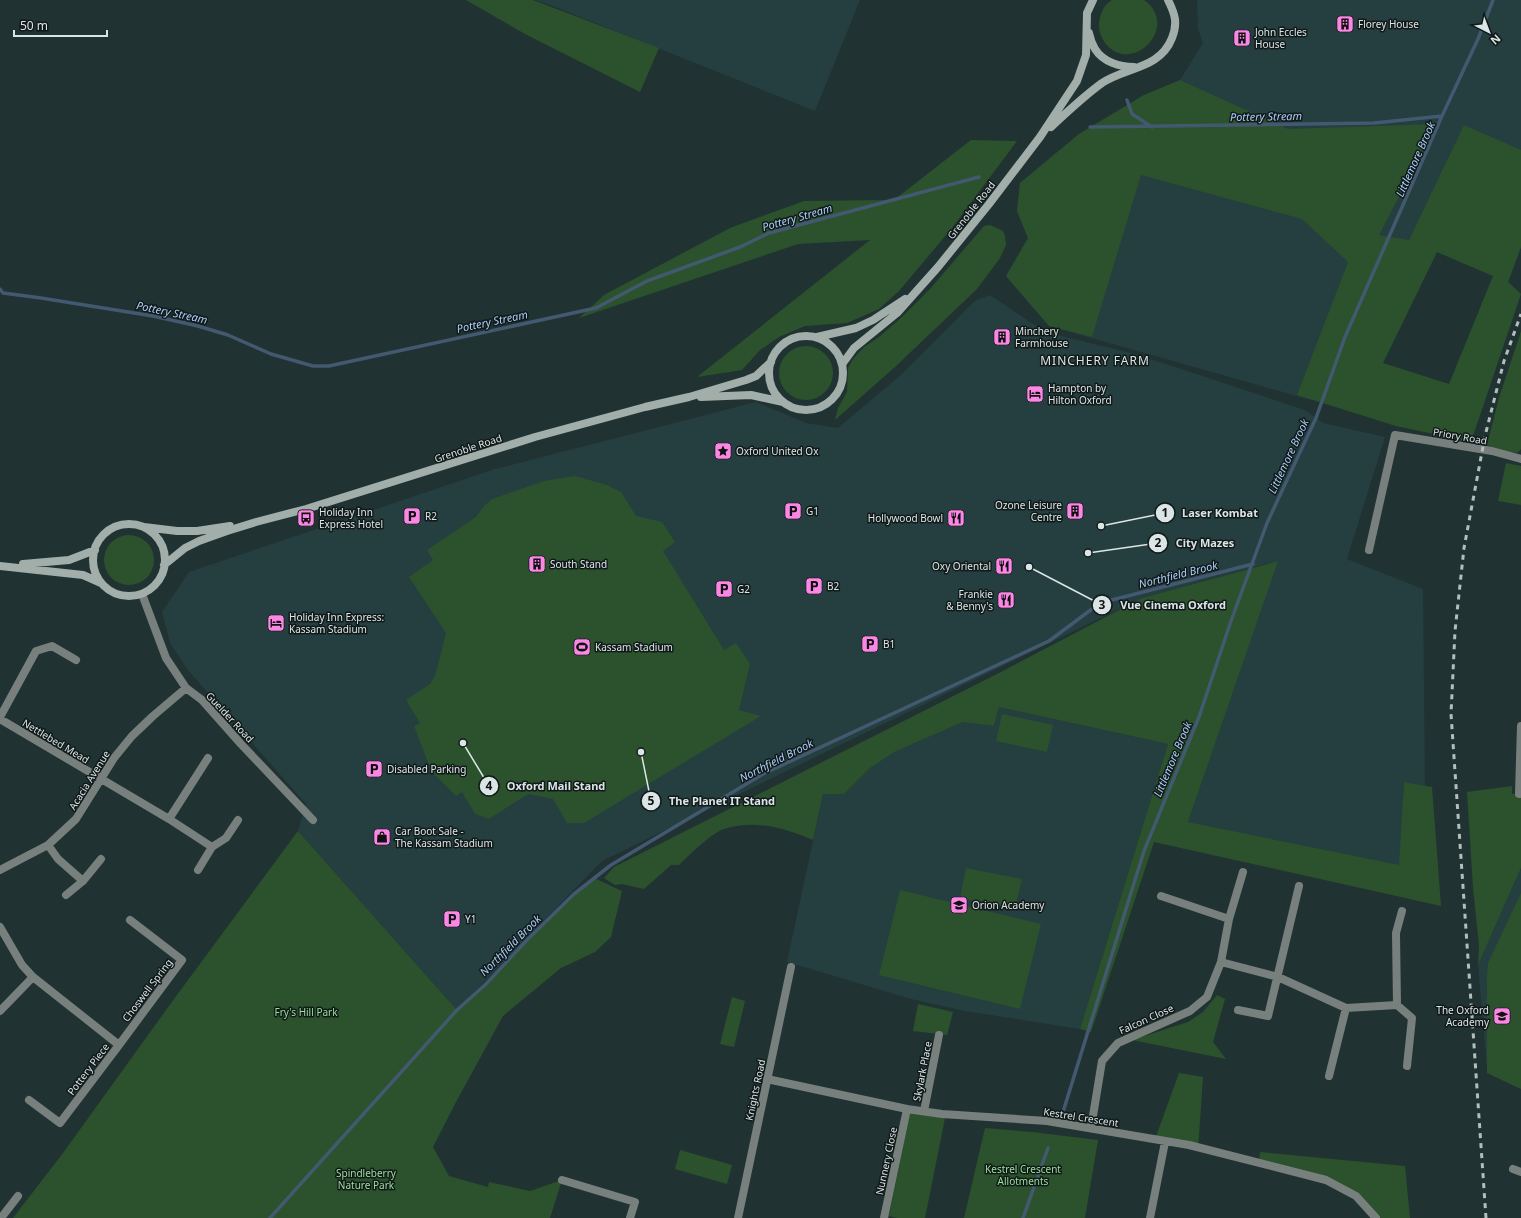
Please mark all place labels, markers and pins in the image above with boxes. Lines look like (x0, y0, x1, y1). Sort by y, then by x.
building icon: Florey House (1335, 14, 1355, 34)
place label: Florey House (1358, 17, 1419, 31)
place label: John Eccles House (1254, 25, 1307, 51)
building icon: John Eccles House (1232, 28, 1252, 48)
place label: Minchery Farmhouse (1015, 324, 1068, 350)
building icon: Minchery Farmhouse (992, 327, 1012, 347)
place label: Hampton by Hilton Oxford (1048, 381, 1112, 407)
hotel icon: Hampton by Hilton Oxford (1025, 384, 1045, 404)
place icon: Oxford United Ox (713, 441, 733, 461)
place label: Oxford United Ox (736, 444, 819, 458)
place label: Ozone Leisure Centre (995, 498, 1062, 524)
parking icon: G1 (783, 501, 803, 521)
building icon: Ozone Leisure Centre (1065, 501, 1085, 521)
callout: Laser Kombat (1155, 501, 1266, 524)
place label: G1 (806, 504, 819, 518)
place label: Holiday Inn Express Hotel (319, 505, 383, 531)
parking icon: R2 (402, 506, 422, 526)
bus stop icon: Holiday Inn Express Hotel (296, 508, 316, 528)
restaurant icon: Hollywood Bowl (946, 508, 966, 528)
place label: R2 (425, 509, 437, 523)
place label: Hollywood Bowl (868, 511, 943, 525)
callout: City Mazes (1148, 531, 1242, 554)
building icon: South Stand (527, 554, 547, 574)
restaurant icon: Oxy Oriental (994, 556, 1014, 576)
place label: South Stand (550, 557, 607, 571)
place label: Oxy Oriental (932, 559, 991, 573)
parking icon: B2 (804, 576, 824, 596)
parking icon: G2 (714, 579, 734, 599)
place label: B2 (827, 579, 840, 593)
place label: G2 (737, 582, 750, 596)
place label: Frankie & Benny's (946, 587, 993, 613)
restaurant icon: Frankie & Benny's (996, 590, 1016, 610)
callout: Vue Cinema Oxford (1092, 594, 1234, 617)
place label: Holiday Inn Express: Kassam Stadium (289, 610, 384, 636)
hotel icon: Holiday Inn Express: Kassam Stadium (266, 613, 286, 633)
parking icon: B1 (860, 634, 880, 654)
sports icon: Kassam Stadium (572, 637, 592, 657)
place label: B1 (883, 637, 895, 651)
place label: Kassam Stadium (595, 640, 673, 654)
parking icon: Disabled Parking (364, 759, 384, 779)
place label: Disabled Parking (387, 762, 466, 776)
callout: Oxford Mail Stand (479, 775, 613, 798)
callout: The Planet IT Stand (641, 789, 783, 812)
place label: Car Boot Sale - The Kassam Stadium (395, 824, 493, 850)
shop icon: Car Boot Sale - The Kassam Stadium (372, 827, 392, 847)
school or university icon: Orion Academy (949, 895, 969, 915)
place label: Orion Academy (972, 898, 1045, 912)
parking icon: Y1 (442, 909, 462, 929)
place label: Y1 (465, 912, 476, 926)
place label: The Oxford Academy (1436, 1003, 1490, 1029)
school or university icon: The Oxford Academy (1492, 1006, 1512, 1026)

